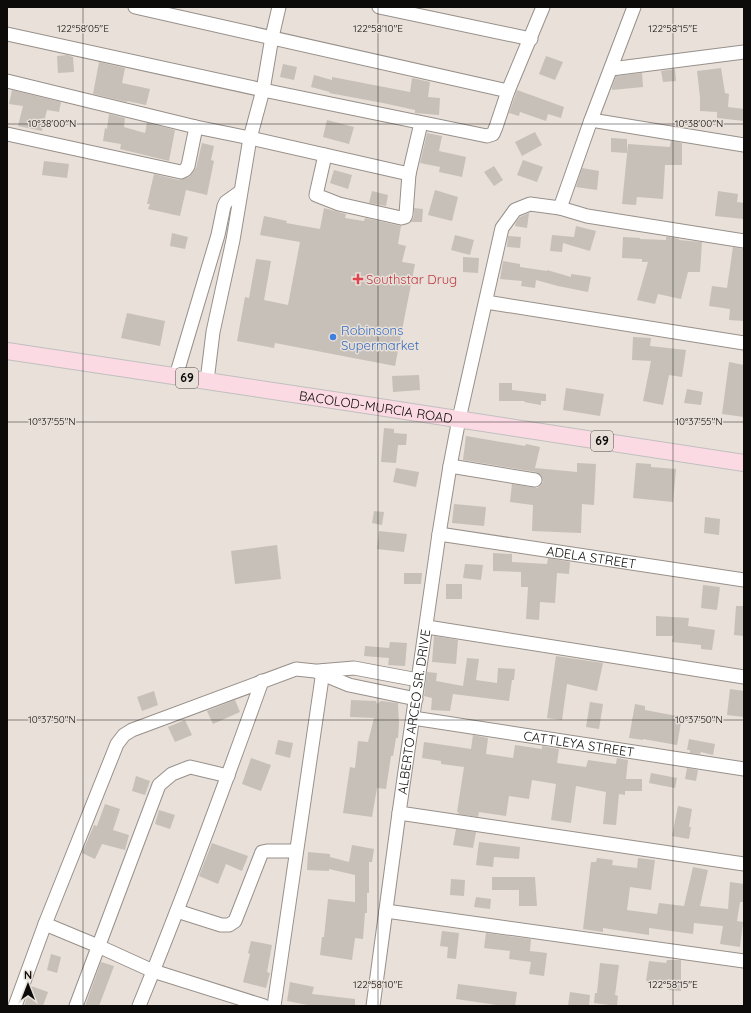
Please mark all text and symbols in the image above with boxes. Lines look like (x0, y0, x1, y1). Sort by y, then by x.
text: 122°58'05"E (57, 22, 109, 35)
text: 122°58'10"E (353, 22, 403, 35)
text: 122°58'15"E (648, 22, 698, 35)
text: 10°38'00"N (28, 117, 76, 130)
text: 10°38'00"N (675, 117, 723, 130)
place label: Southstar Drug (366, 271, 457, 287)
marker: Southstar Drug (353, 274, 363, 284)
place label: Robinsons Supermarket (341, 322, 419, 353)
marker: Robinsons Supermarket (328, 332, 338, 342)
road number: 69 (176, 368, 198, 388)
street label: BACOLOD-MURCIA ROAD (298, 387, 454, 426)
text: 10°37'55"N (28, 415, 76, 428)
text: 10°37'55"N (675, 415, 723, 428)
road number: 69 (591, 431, 613, 451)
street label: ADELA STREET (545, 542, 637, 572)
street label: ALBERTO ARCEO SR. DRIVE (394, 628, 433, 795)
text: 10°37'50"N (28, 713, 76, 726)
text: 10°37'50"N (675, 713, 723, 726)
street label: CATTLEYA STREET (523, 727, 636, 760)
north arrow (8, 965, 48, 1005)
text: N (24, 968, 32, 982)
text: 122°58'10"E (353, 978, 403, 991)
text: 122°58'15"E (648, 978, 698, 991)

